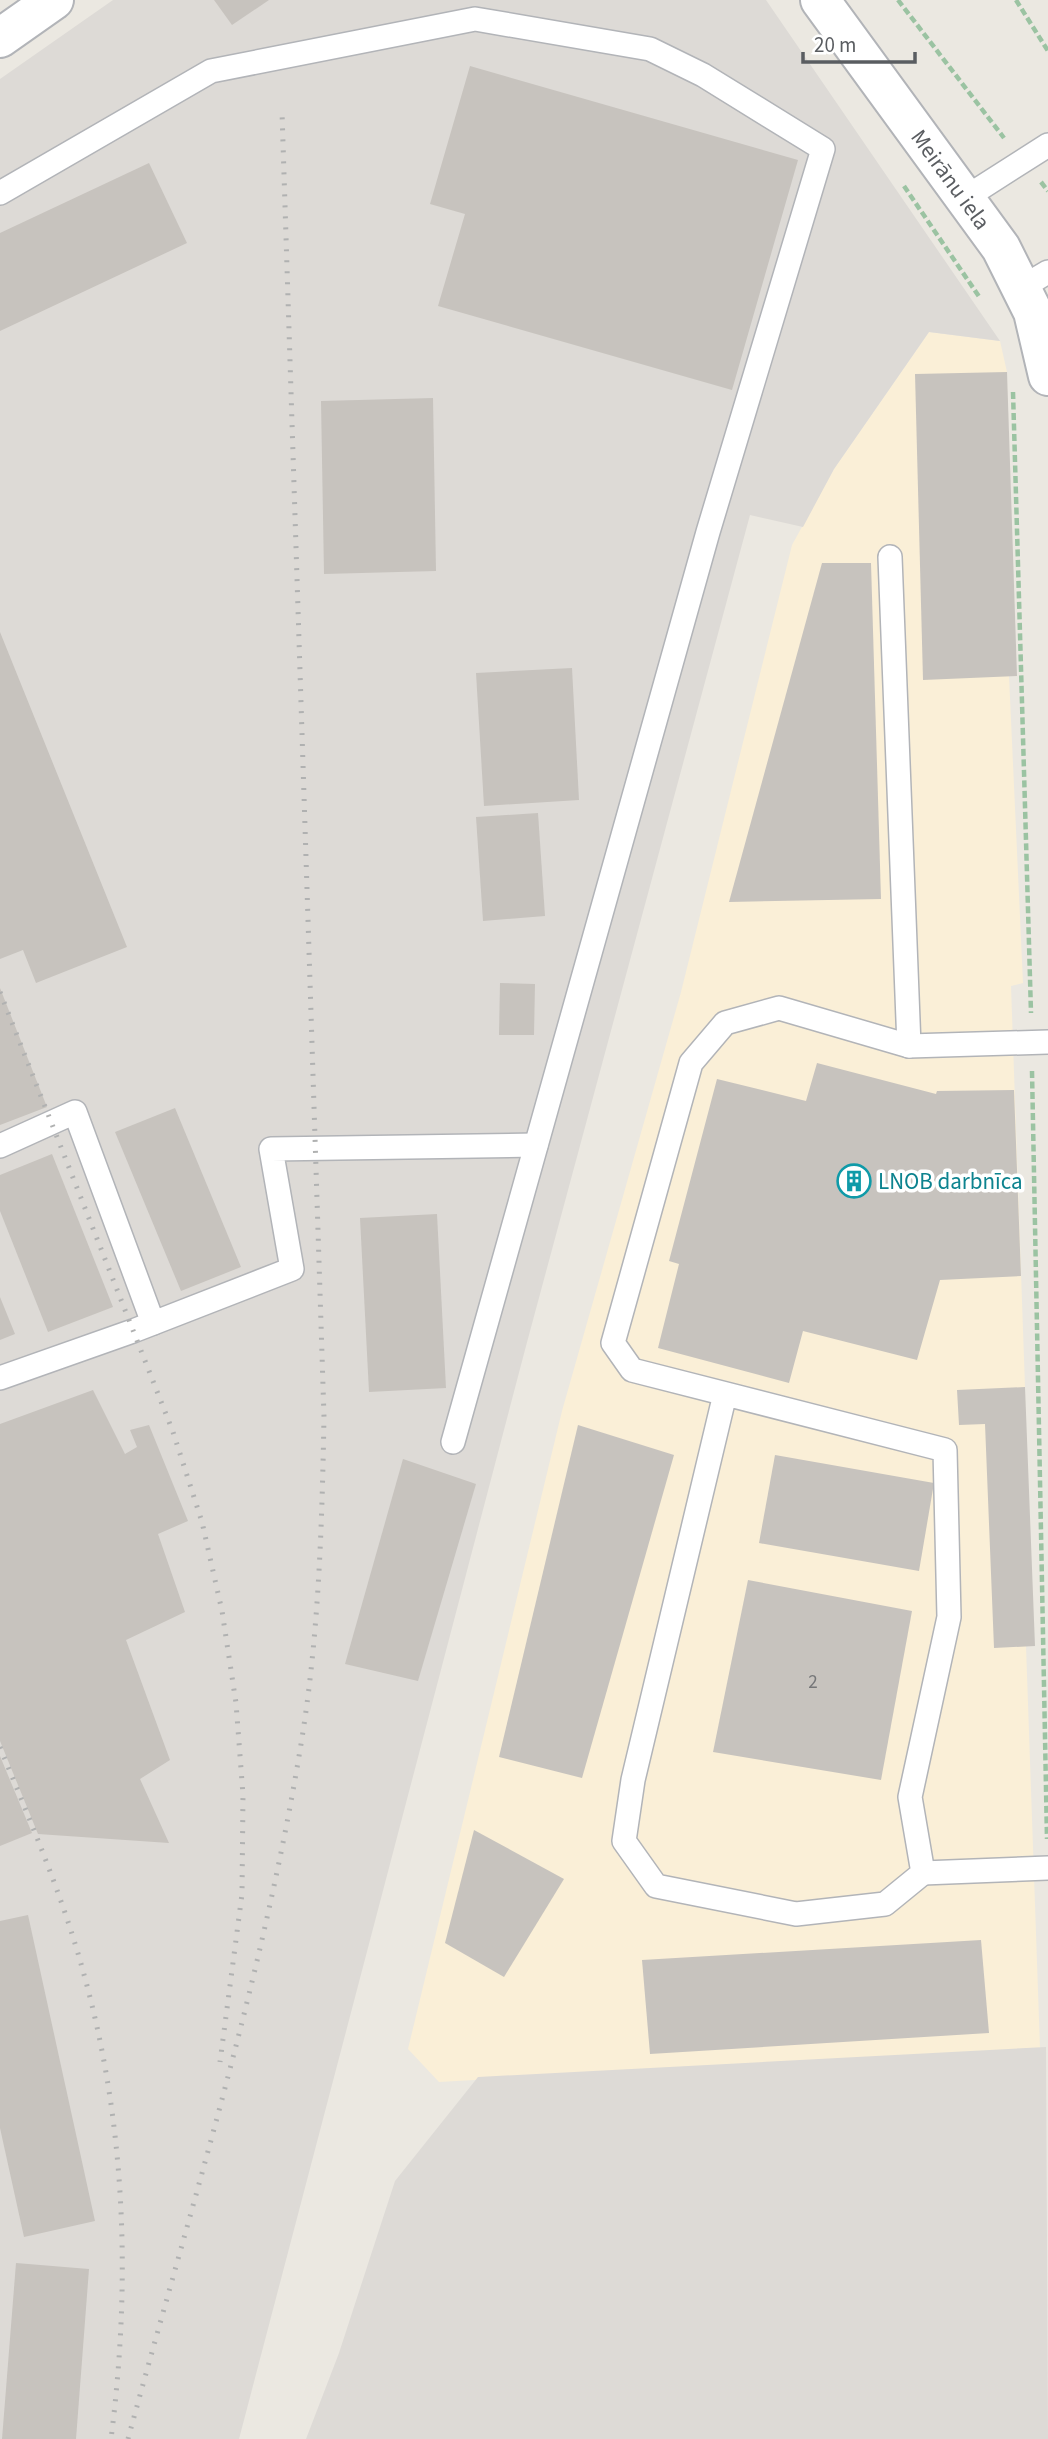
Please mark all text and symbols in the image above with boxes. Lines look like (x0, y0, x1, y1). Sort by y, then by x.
scale bar (803, 21, 915, 65)
text: 20 m (814, 30, 856, 60)
street label: Meirānu iela (903, 123, 998, 237)
building icon: LNOB darbnīca (835, 1162, 873, 1200)
place label: LNOB darbnīca (878, 1165, 1023, 1198)
house number: 2 (808, 1669, 818, 1696)

